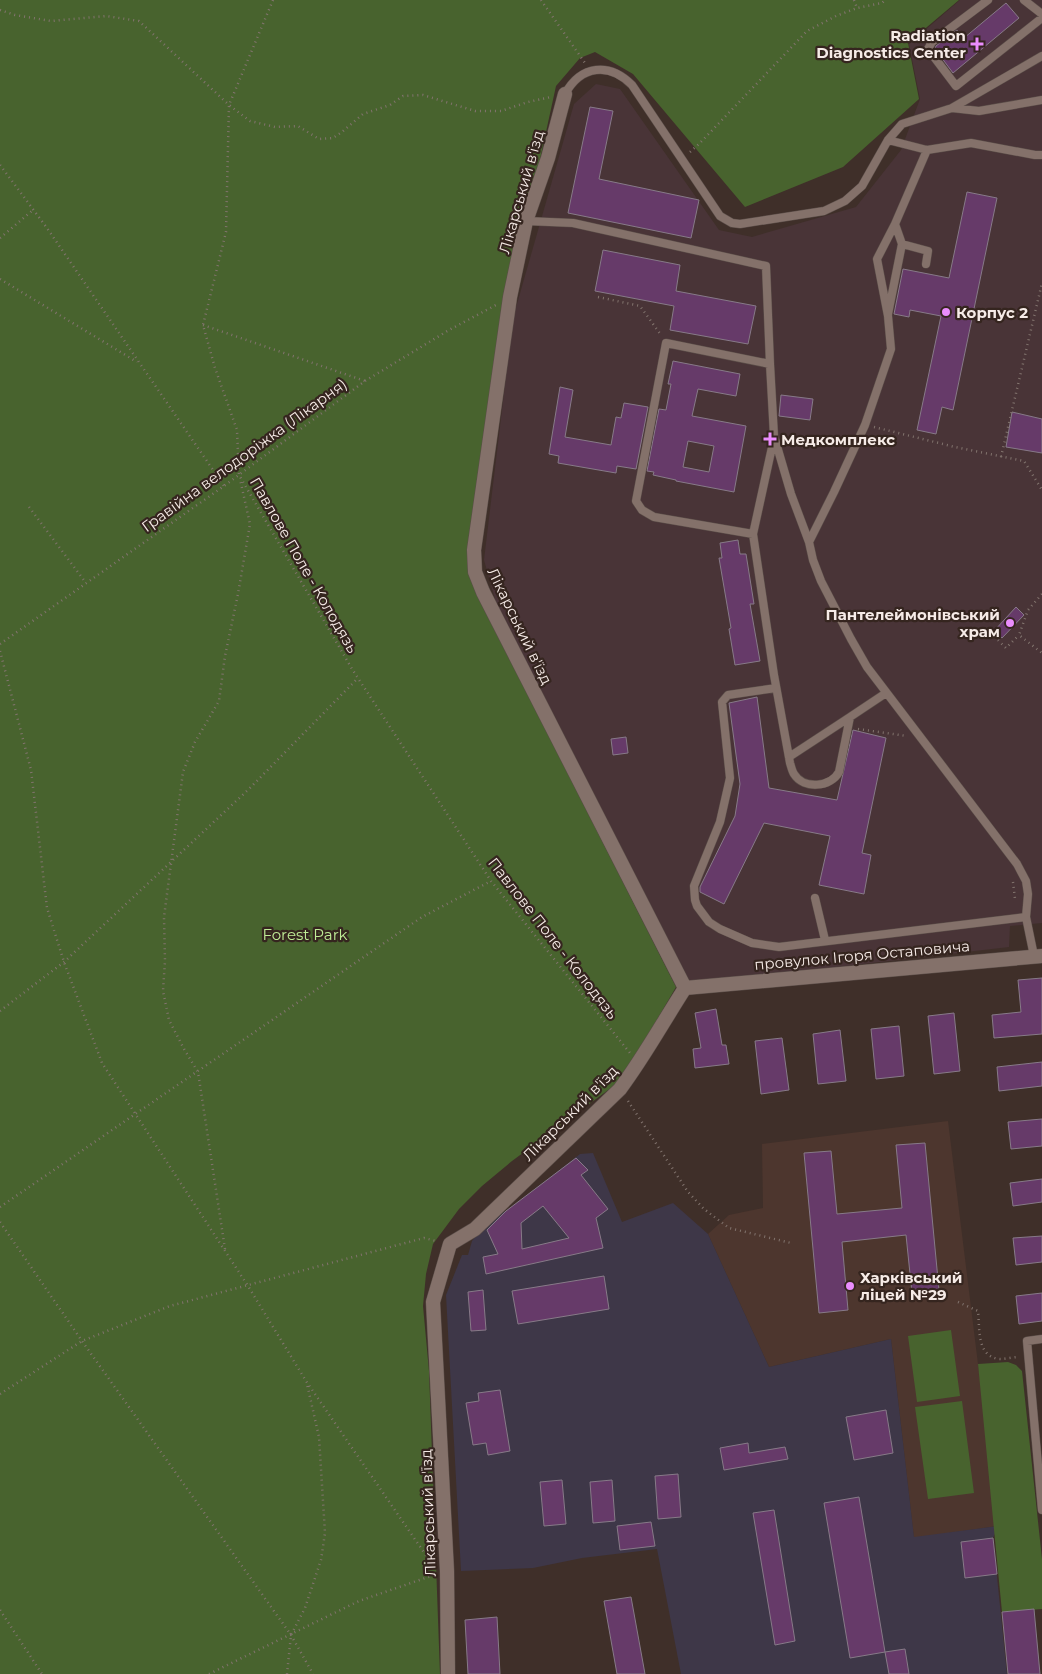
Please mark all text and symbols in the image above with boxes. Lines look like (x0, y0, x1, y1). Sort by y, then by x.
place label: Radiation Diagnostics Center (816, 26, 967, 62)
marker: Radiation Diagnostics Center (970, 37, 984, 51)
street label: Лікарський в'їзд (494, 128, 548, 256)
place label: Корпус 2 (956, 303, 1028, 322)
marker: Корпус 2 (940, 306, 952, 318)
street label: Гравійна велодоріжка (Лікарня) (138, 374, 350, 536)
place label: Медкомплекс (781, 430, 895, 449)
marker: Медкомплекс (763, 432, 777, 446)
street label: Павлове Поле - Колодязь (246, 474, 362, 656)
street label: Лікарський в'їзд (483, 564, 557, 688)
place label: Пантелеймонівський храм (826, 605, 1000, 641)
marker: Пантелеймонівський храм (1004, 617, 1016, 629)
street label: Павлове Поле - Колодязь (484, 853, 622, 1023)
park label: Forest Park (262, 925, 348, 944)
street label: провулок Ігоря Остаповича (753, 936, 971, 974)
street label: Лікарський в'їзд (518, 1061, 622, 1165)
place label: Харківський ліцей №29 (860, 1268, 962, 1304)
marker: Харківський ліцей №29 (844, 1280, 856, 1292)
street label: Лікарський в'їзд (416, 1449, 440, 1577)

